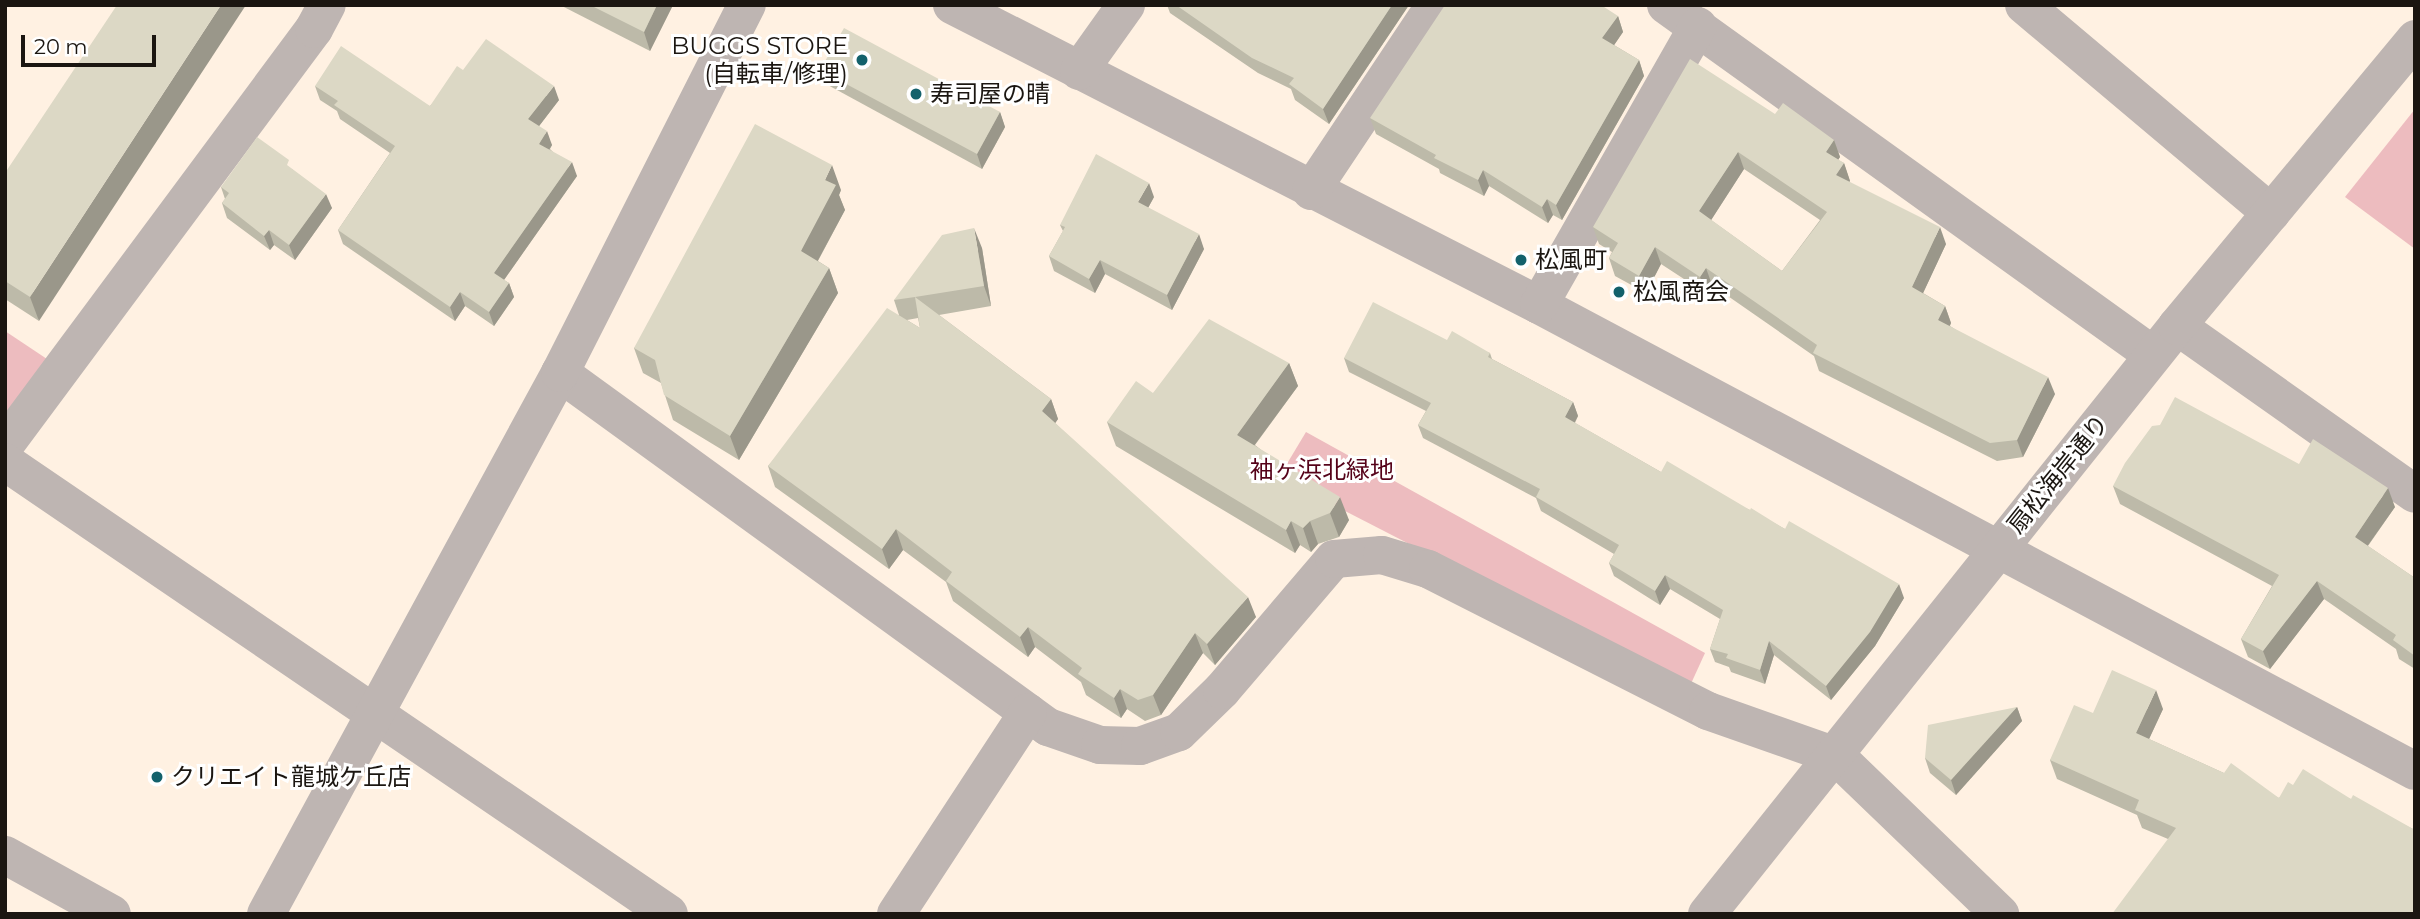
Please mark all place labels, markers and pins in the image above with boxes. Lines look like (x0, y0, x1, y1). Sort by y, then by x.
place label: BUGGS STORE (自転車/修理) (671, 32, 848, 88)
marker: BUGGS STORE (自転車/修理) (854, 52, 870, 68)
place label: 寿司屋の晴 (930, 80, 1050, 108)
marker: 寿司屋の晴 (908, 86, 924, 102)
place label: 松風町 (1535, 246, 1607, 274)
marker: 松風町 (1513, 252, 1529, 268)
place label: 松風商会 (1633, 278, 1729, 306)
marker: 松風商会 (1611, 284, 1627, 300)
place label: クリエイト龍城ケ丘店 (171, 763, 411, 791)
marker: クリエイト龍城ケ丘店 (149, 769, 165, 785)

